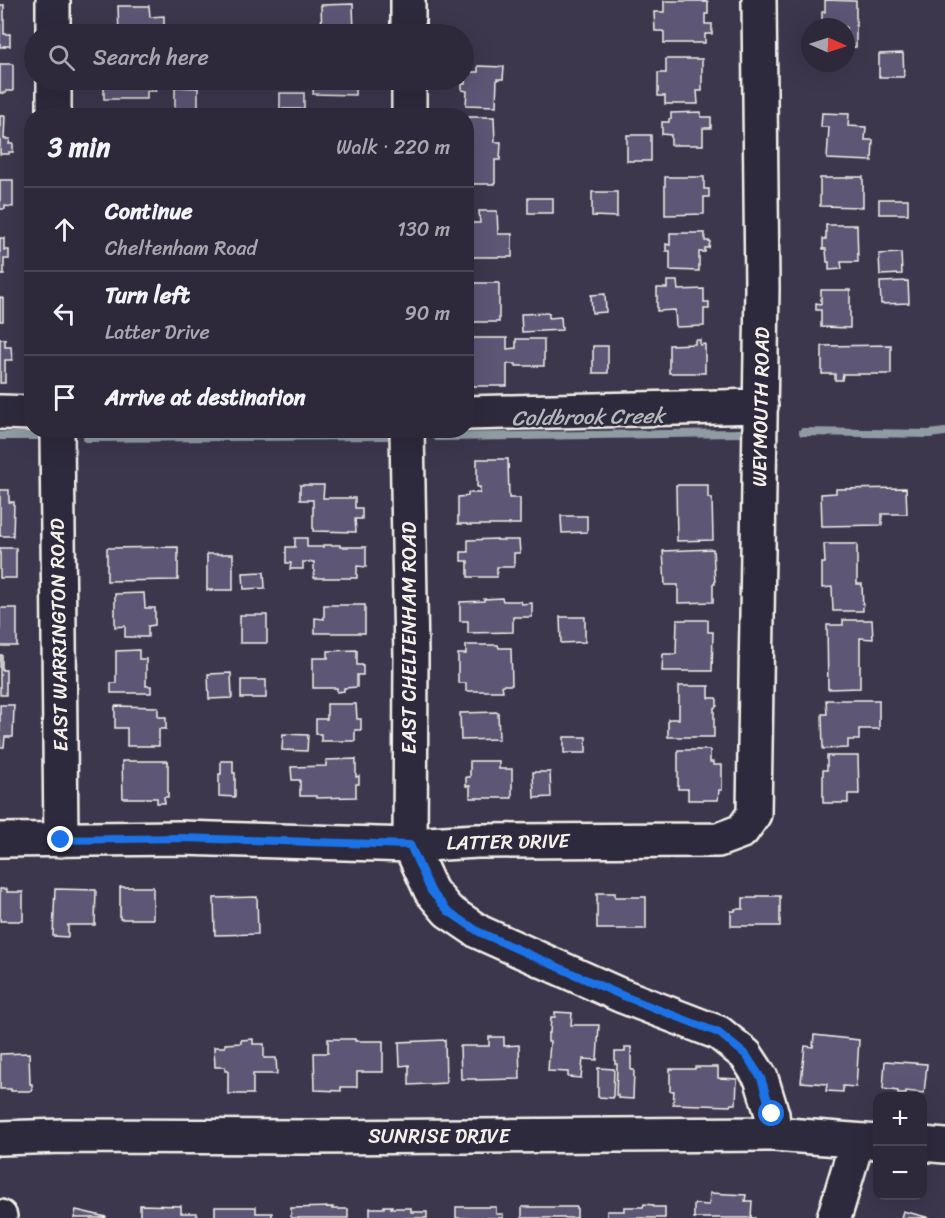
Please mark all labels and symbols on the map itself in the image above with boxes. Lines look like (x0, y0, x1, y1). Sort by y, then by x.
north arrow (801, 18, 855, 72)
street label: WEYMOUTH ROAD (742, 327, 780, 487)
water label: Coldbrook Creek (511, 397, 668, 437)
street label: EAST WARRINGTON ROAD (39, 518, 79, 752)
street label: EAST CHELTENHAM ROAD (392, 522, 427, 754)
street label: LATTER DRIVE (446, 823, 572, 861)
route end (47, 826, 73, 852)
route start (758, 1100, 784, 1126)
street label: SUNRISE DRIVE (368, 1119, 512, 1154)

